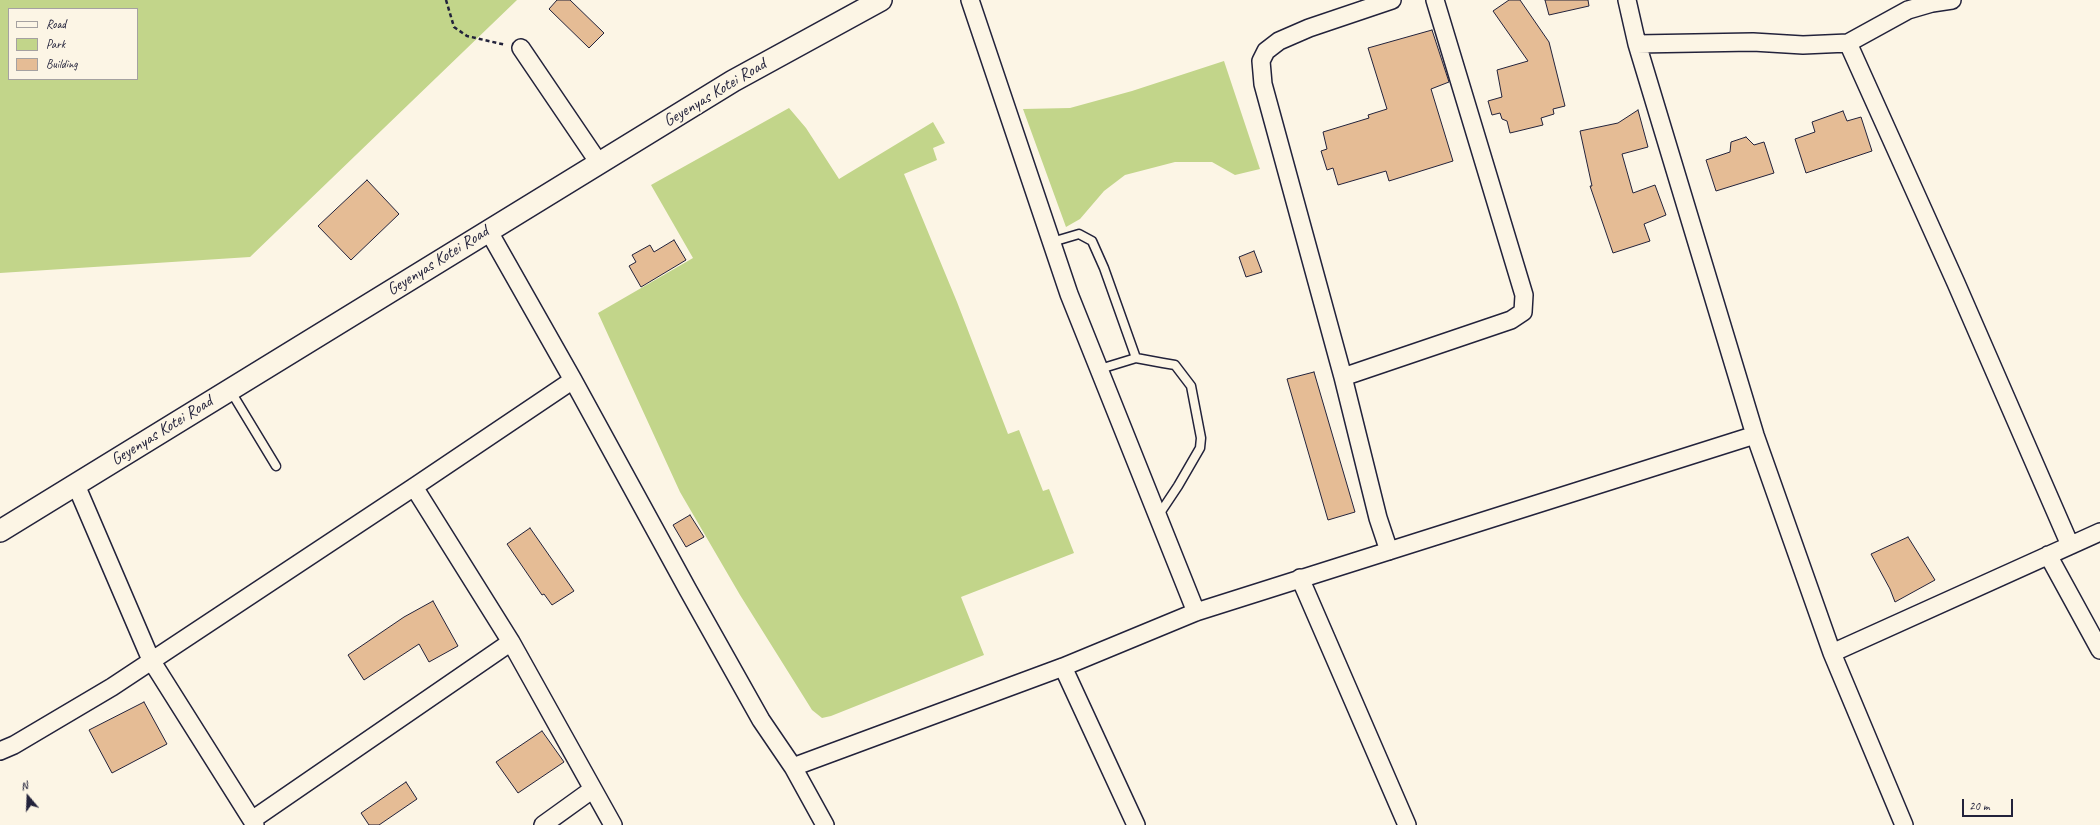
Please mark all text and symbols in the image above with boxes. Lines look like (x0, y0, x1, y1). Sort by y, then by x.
legend (8, 8, 138, 80)
text: Road (46, 16, 66, 32)
text: Park (46, 36, 65, 52)
street label: Geyenyas Kotei Road (660, 54, 770, 132)
text: Building (46, 56, 78, 72)
street label: Geyenyas Kotei Road (383, 222, 493, 300)
street label: Geyenyas Kotei Road (107, 392, 217, 470)
north arrow (8, 777, 48, 817)
text: N (19, 778, 30, 793)
scale bar (1964, 791, 2015, 817)
text: 20 m (1969, 798, 1989, 814)

